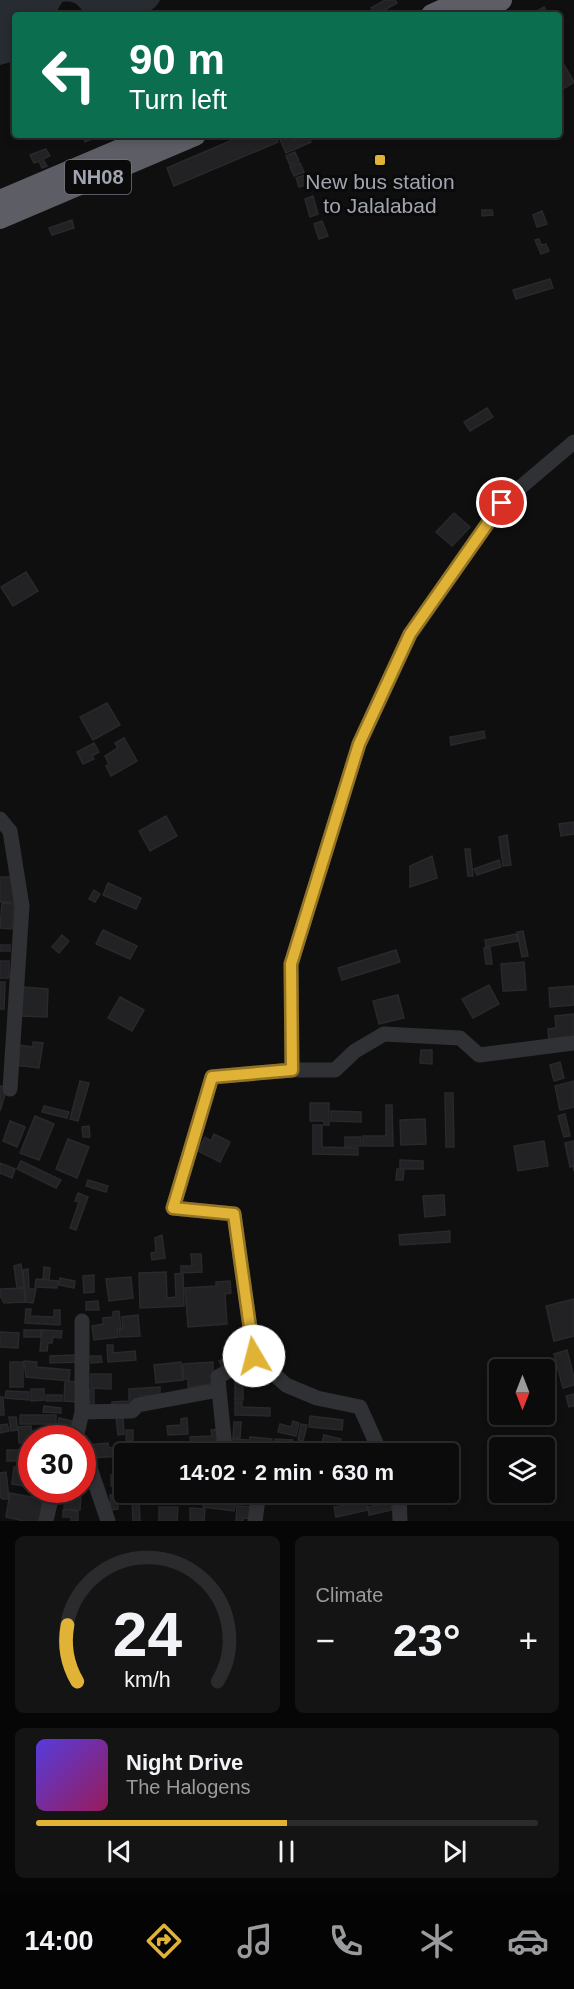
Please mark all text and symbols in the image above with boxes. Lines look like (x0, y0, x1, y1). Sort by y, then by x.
icon: left (30, 36, 108, 114)
text: 90 m (129, 36, 225, 83)
text: Turn left (129, 85, 227, 115)
marker: New bus station to Jalalabad (373, 153, 387, 167)
road number: NH08 (65, 160, 131, 194)
place label: New bus station to Jalalabad (305, 170, 455, 217)
pin (476, 477, 527, 528)
icon: arrive (485, 486, 518, 519)
position arrow (222, 1324, 286, 1388)
north arrow (489, 1359, 555, 1425)
map controls (489, 1359, 555, 1503)
speed limit sign: 30 (18, 1425, 96, 1503)
button: layers (489, 1437, 555, 1503)
text: 14:02 · 2 min · 630 m (179, 1460, 394, 1485)
text: Climate (316, 1584, 383, 1606)
text: 24 (113, 1600, 182, 1669)
text: 23° (393, 1615, 461, 1666)
text: − (316, 1622, 335, 1659)
text: + (519, 1622, 538, 1659)
text: km/h (124, 1668, 170, 1692)
text: Night Drive (126, 1750, 243, 1775)
text: The Halogens (126, 1776, 251, 1798)
icon: previous (103, 1835, 136, 1868)
icon: pause (270, 1835, 303, 1868)
icon: next (438, 1835, 471, 1868)
icon: directions (143, 1920, 185, 1962)
icon: music (234, 1920, 276, 1962)
icon: phone (325, 1920, 367, 1962)
icon: climate (416, 1920, 458, 1962)
icon: car (507, 1920, 549, 1962)
text: 14:00 (25, 1926, 94, 1956)

